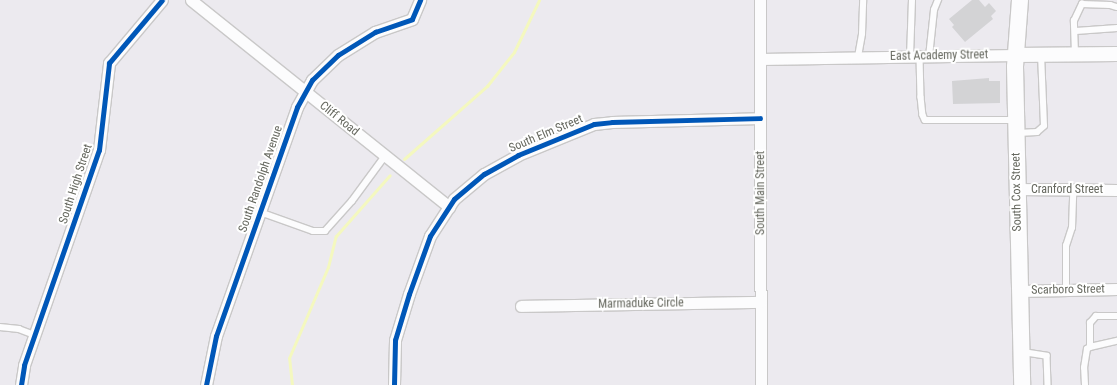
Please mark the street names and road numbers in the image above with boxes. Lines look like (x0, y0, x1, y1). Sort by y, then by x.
street label: East Academy Street (890, 48, 988, 64)
street label: Cliff Road (316, 99, 362, 139)
street label: South Elm Street (507, 112, 585, 156)
street label: South Randolph Avenue (236, 124, 286, 234)
street label: South High Street (56, 142, 96, 226)
street label: South Main Street (754, 151, 768, 235)
street label: South Cox Street (1009, 152, 1025, 232)
street label: Cranford Street (1031, 183, 1103, 197)
street label: Scarboro Street (1031, 282, 1105, 298)
street label: Marmaduke Circle (598, 296, 684, 312)

